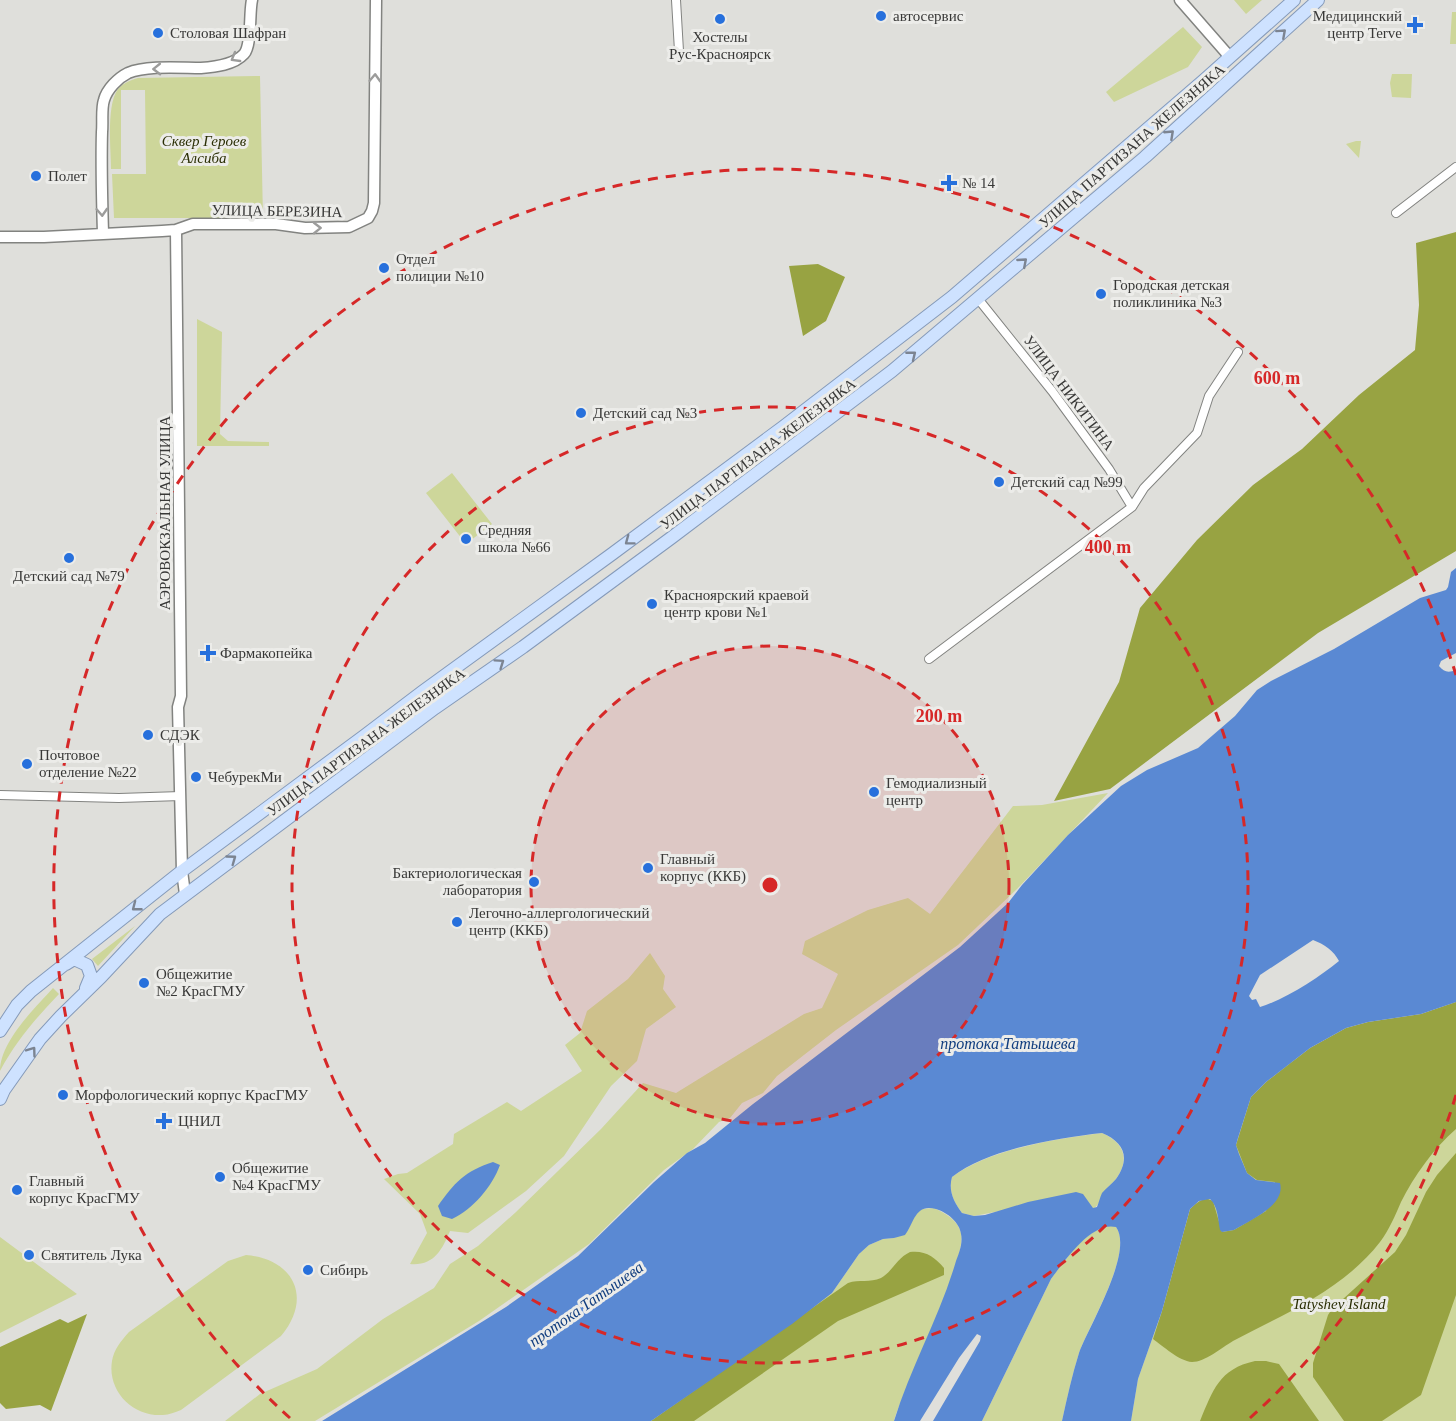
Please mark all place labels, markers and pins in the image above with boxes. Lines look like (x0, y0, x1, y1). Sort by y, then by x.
place label: автосервис (893, 8, 964, 24)
place label: Медицинский центр Terve (1313, 8, 1402, 41)
marker: автосервис (874, 9, 888, 23)
marker: Хостелы Рус-Красноярск (713, 12, 727, 26)
marker: Медицинский центр Terve (1406, 16, 1424, 34)
place label: Столовая Шафран (170, 25, 286, 41)
marker: Столовая Шафран (151, 26, 165, 40)
place label: Хостелы Рус-Красноярск (669, 29, 772, 62)
place label: Полет (48, 168, 87, 184)
marker: Полет (29, 169, 43, 183)
marker: № 14 (940, 174, 958, 192)
place label: № 14 (962, 175, 996, 191)
place label: Отдел полиции №10 (396, 251, 484, 284)
marker: Отдел полиции №10 (377, 261, 391, 275)
place label: Городская детская поликлиника №3 (1113, 277, 1229, 310)
marker: Городская детская поликлиника №3 (1094, 287, 1108, 301)
place label: Детский сад №3 (593, 405, 697, 421)
marker: Детский сад №3 (574, 406, 588, 420)
place label: Детский сад №99 (1011, 474, 1123, 490)
marker: Детский сад №99 (992, 475, 1006, 489)
place label: Средняя школа №66 (478, 522, 551, 555)
marker: Средняя школа №66 (459, 532, 473, 546)
marker: Детский сад №79 (62, 551, 76, 565)
place label: Детский сад №79 (13, 568, 125, 584)
place label: Красноярский краевой центр крови №1 (664, 587, 809, 620)
marker: Красноярский краевой центр крови №1 (645, 597, 659, 611)
place label: Фармакопейка (220, 645, 313, 661)
marker: Фармакопейка (201, 646, 215, 660)
place label: СДЭК (160, 727, 201, 743)
marker: СДЭК (141, 728, 155, 742)
place label: Почтовое отделение №22 (39, 747, 137, 780)
marker: Почтовое отделение №22 (20, 757, 34, 771)
place label: ЧебурекМи (208, 769, 282, 785)
marker: ЧебурекМи (189, 770, 203, 784)
place label: Гемодиализный центр (886, 775, 987, 808)
marker: Гемодиализный центр (867, 785, 881, 799)
place label: Главный корпус (ККБ) (660, 851, 746, 885)
marker: Главный корпус (ККБ) (641, 861, 655, 875)
place label: Бактериологическая лаборатория (393, 865, 522, 898)
marker: Бактериологическая лаборатория (527, 875, 541, 889)
centre of rings (760, 875, 780, 895)
place label: Легочно-аллергологический центр (ККБ) (469, 905, 649, 939)
marker: Легочно-аллергологический центр (ККБ) (450, 915, 464, 929)
place label: Общежитие №2 КрасГМУ (156, 966, 245, 999)
marker: Общежитие №2 КрасГМУ (137, 976, 151, 990)
place label: Морфологический корпус КрасГМУ (75, 1087, 309, 1103)
marker: Морфологический корпус КрасГМУ (56, 1088, 70, 1102)
marker: ЦНИЛ (155, 1112, 173, 1130)
place label: ЦНИЛ (178, 1113, 221, 1129)
place label: Общежитие №4 КрасГМУ (232, 1160, 321, 1193)
marker: Общежитие №4 КрасГМУ (213, 1170, 227, 1184)
place label: Главный корпус КрасГМУ (29, 1173, 140, 1206)
marker: Главный корпус КрасГМУ (10, 1183, 24, 1197)
place label: Святитель Лука (41, 1247, 142, 1263)
marker: Святитель Лука (22, 1248, 36, 1262)
place label: Сибирь (320, 1262, 368, 1278)
marker: Сибирь (301, 1263, 315, 1277)

